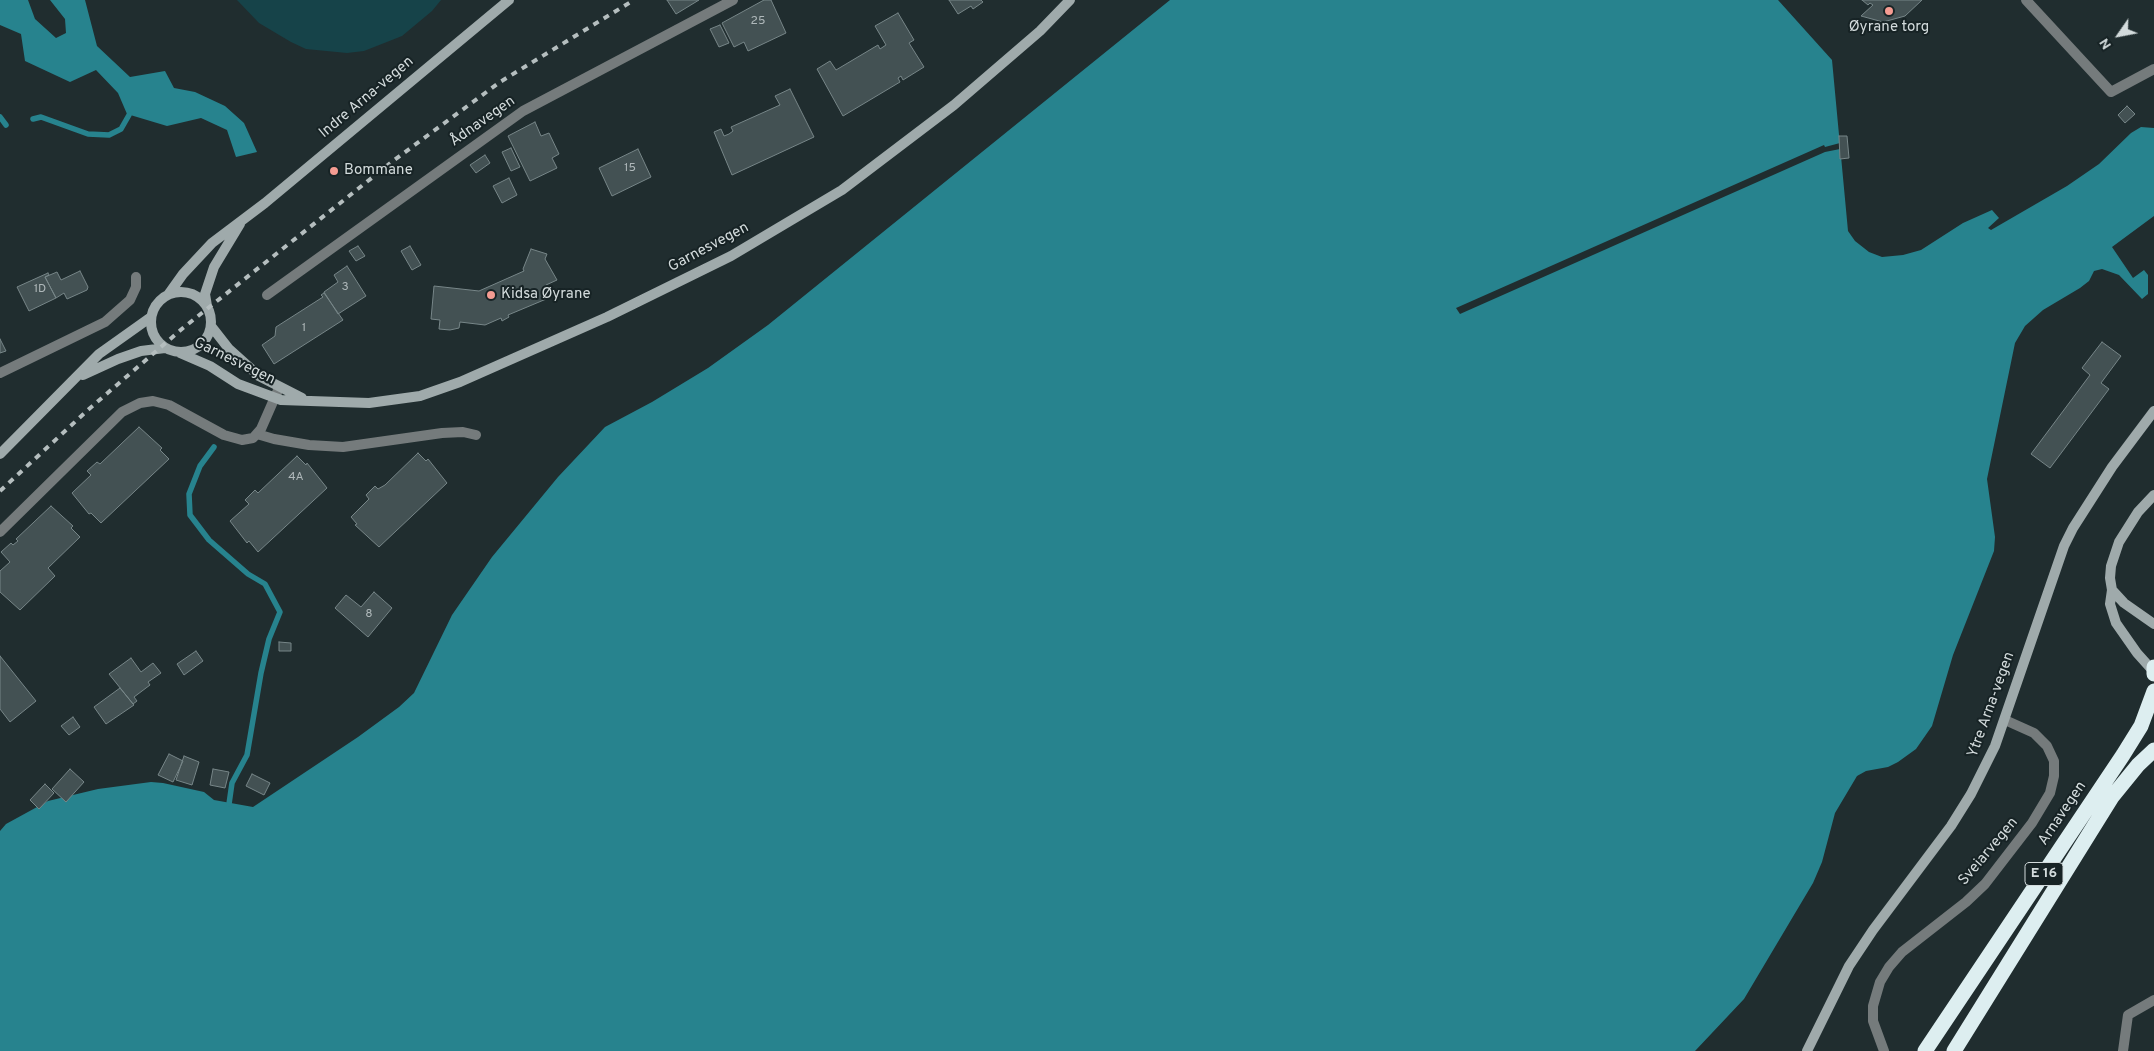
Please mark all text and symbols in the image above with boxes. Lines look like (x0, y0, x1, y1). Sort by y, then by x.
marker: Øyrane torg (1883, 5, 1895, 17)
north arrow (2094, 10, 2144, 60)
house number: 25 (751, 15, 765, 29)
place label: Øyrane torg (1849, 19, 1929, 37)
text: N (2096, 35, 2116, 52)
street label: Indre Arna-vegen (316, 53, 418, 143)
street label: Ådnavegen (447, 93, 519, 151)
place label: Bommane (344, 162, 413, 180)
house number: 15 (624, 162, 636, 176)
marker: Bommane (328, 165, 340, 177)
street label: Garnesvegen (666, 219, 752, 277)
house number: 3 (341, 281, 349, 295)
house number: 1D (34, 283, 46, 297)
place label: Kidsa Øyrane (501, 286, 591, 304)
marker: Kidsa Øyrane (485, 289, 497, 301)
house number: 1 (302, 322, 306, 336)
street label: Garnesvegen (190, 335, 278, 389)
house number: 4A (288, 471, 304, 485)
house number: 8 (365, 608, 373, 622)
street label: Ytre Arna-vegen (1965, 650, 2019, 760)
street label: Arnavegen (2035, 779, 2091, 849)
street label: Sveiarvegen (1955, 814, 2023, 890)
road number: E 16 (2025, 862, 2063, 886)

